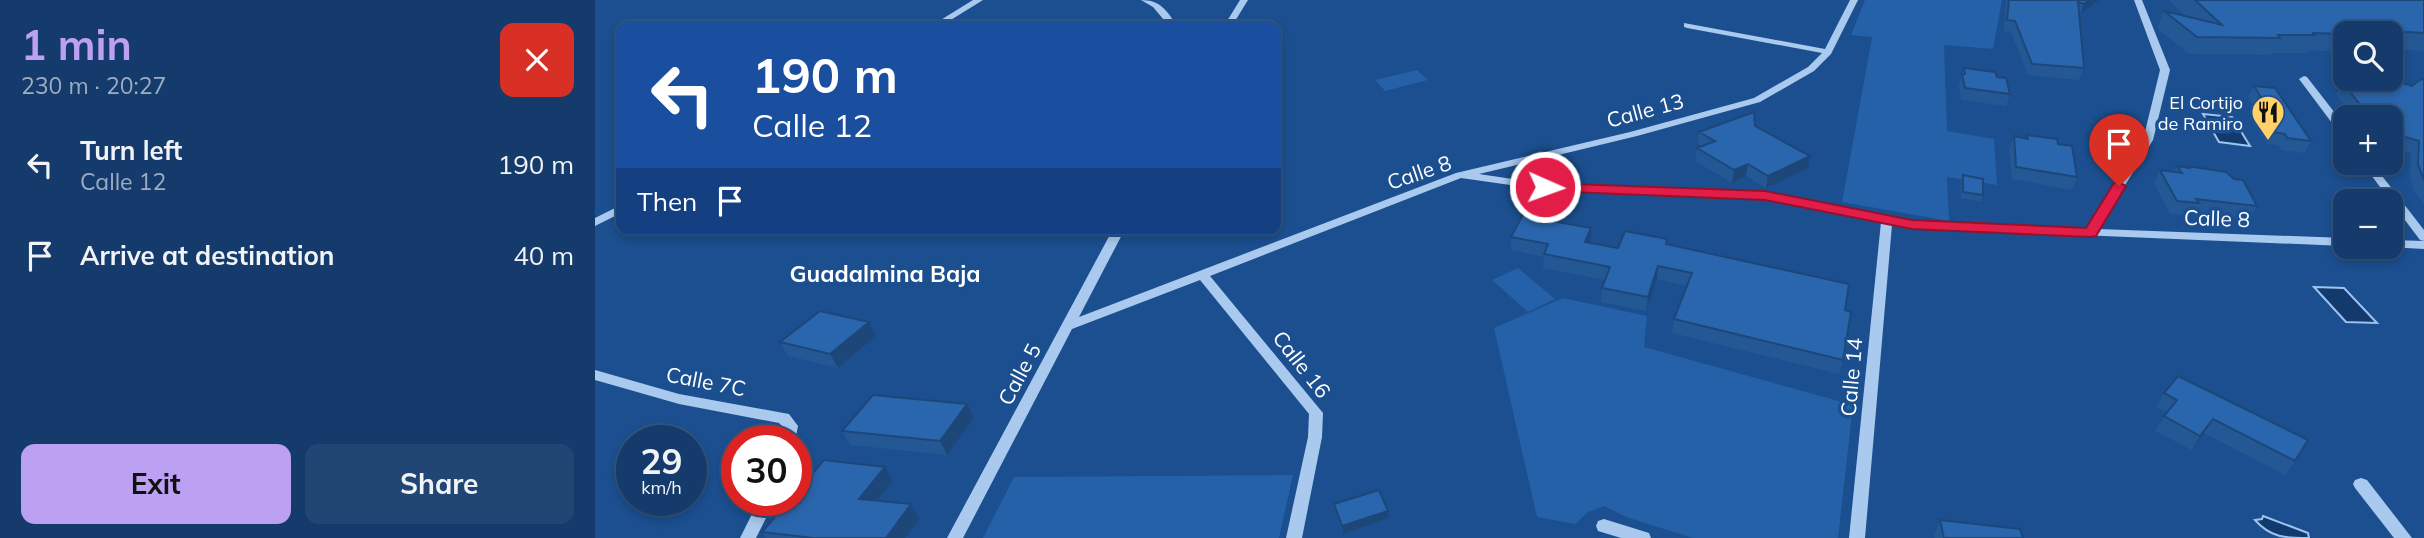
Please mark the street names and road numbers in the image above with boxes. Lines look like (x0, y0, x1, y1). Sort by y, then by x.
street label: Calle 13 (1604, 87, 1686, 133)
street label: Calle 8 (1384, 149, 1454, 195)
street label: Calle 8 (2184, 204, 2250, 232)
street label: Calle 16 (1268, 325, 1336, 403)
street label: Calle 14 (1835, 336, 1867, 417)
street label: Calle 5 (992, 339, 1046, 409)
street label: Calle 7C (664, 361, 748, 401)

